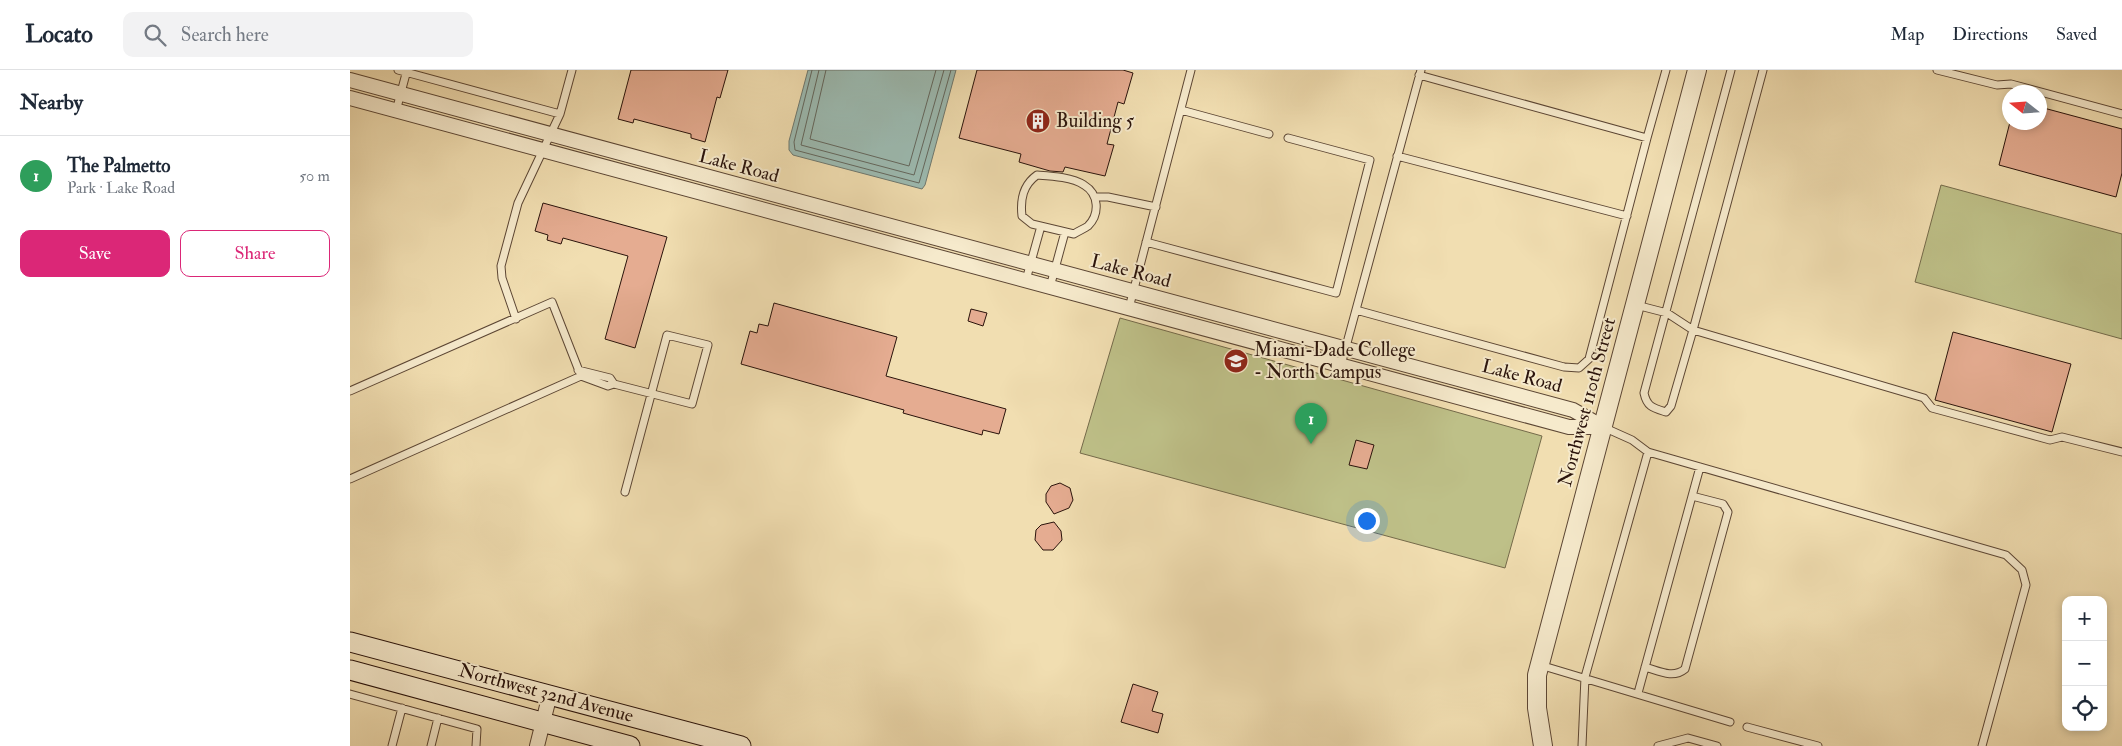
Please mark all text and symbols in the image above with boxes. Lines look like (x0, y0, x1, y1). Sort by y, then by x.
search box (123, 12, 473, 57)
text: Locato (25, 19, 93, 50)
icon: search (141, 21, 169, 49)
text: Search here (181, 23, 269, 47)
text: Map (1891, 23, 1924, 46)
text: Directions (1952, 23, 2028, 46)
text: Saved (2056, 23, 2097, 46)
north arrow (2002, 85, 2047, 130)
text: Nearby (20, 89, 83, 116)
building icon: Building 5 (1025, 108, 1051, 134)
place label: Building 5 (1056, 109, 1135, 133)
street label: Lake Road (696, 144, 782, 188)
text: The Palmetto (67, 154, 170, 178)
text: 1 (33, 166, 39, 186)
text: 50 m (299, 166, 330, 186)
text: Park · Lake Road (67, 178, 175, 198)
button: Save (20, 230, 170, 277)
button: Share (180, 230, 330, 277)
street label: Lake Road (1088, 249, 1174, 293)
street label: Northwest 110th Street (1553, 315, 1621, 489)
place label: Miami-Dade College - North Campus (1254, 338, 1416, 385)
school or university icon: Miami-Dade College - North Campus (1223, 348, 1249, 374)
street label: Lake Road (1479, 354, 1565, 398)
pin: 1 (1295, 403, 1327, 444)
your location (1354, 508, 1380, 534)
map controls (2062, 596, 2107, 731)
button: + (2062, 596, 2107, 641)
button: − (2062, 641, 2107, 686)
street label: Northwest 32nd Avenue (456, 658, 636, 728)
button: locate (2062, 686, 2107, 731)

